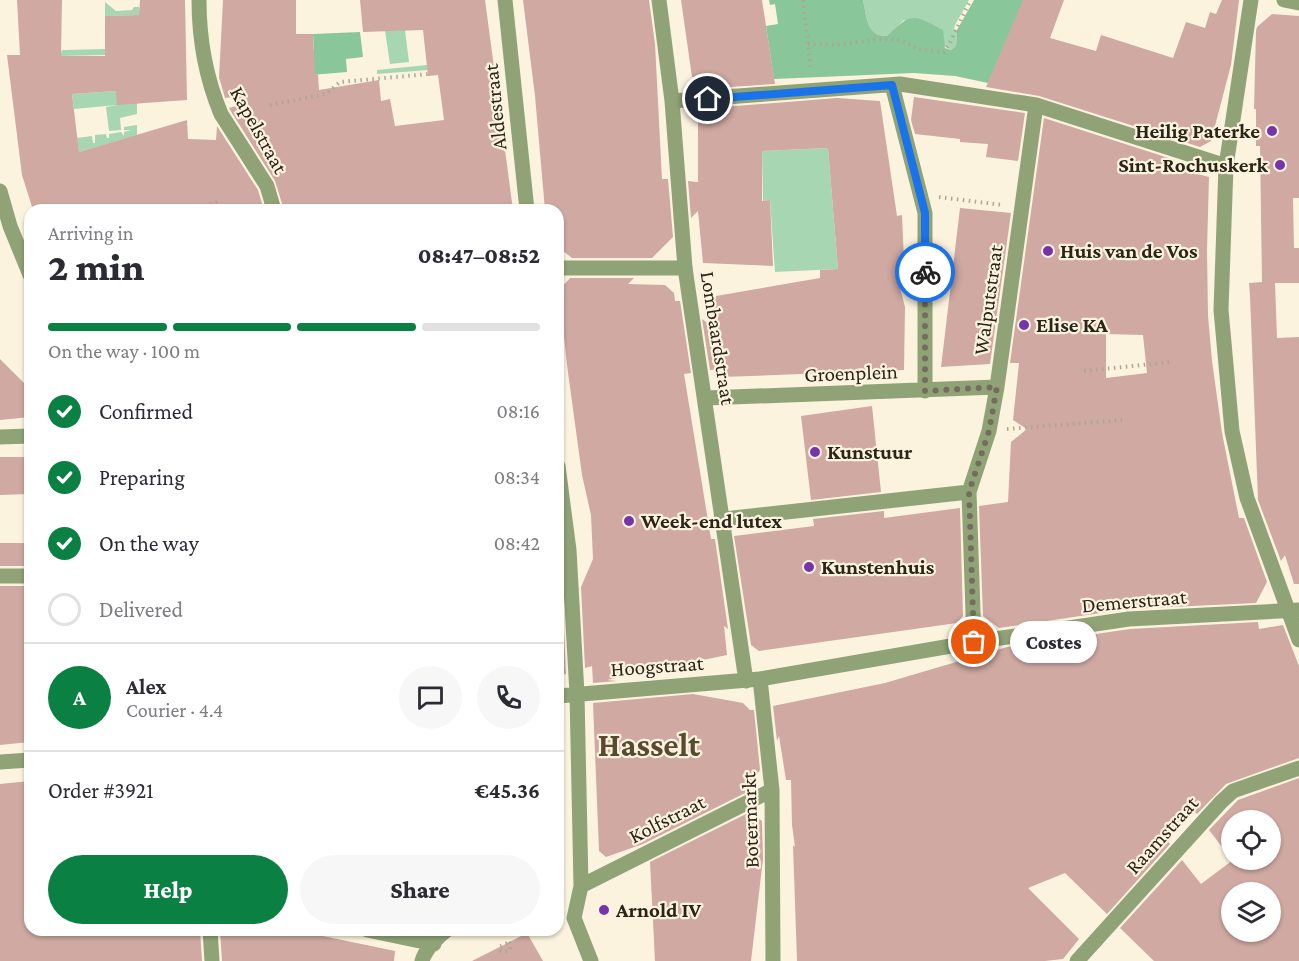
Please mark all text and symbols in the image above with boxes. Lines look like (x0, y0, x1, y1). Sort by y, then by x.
street label: Aldestraat (478, 62, 511, 151)
pin (682, 73, 733, 124)
street label: Kapelstraat (225, 82, 293, 179)
icon: home (691, 82, 724, 115)
place label: Heilig Paterke (1135, 119, 1260, 143)
marker: Heilig Paterke (1265, 124, 1279, 138)
place label: Sint-Rochuskerk (1118, 153, 1269, 177)
marker: Sint-Rochuskerk (1273, 158, 1287, 172)
text: Arriving in (48, 222, 133, 244)
place label: Huis van de Vos (1060, 239, 1198, 263)
courier (895, 242, 955, 302)
street label: Walputstraat (968, 242, 1008, 357)
text: 08:47–08:52 (418, 243, 540, 268)
marker: Huis van de Vos (1041, 244, 1055, 258)
text: 2 min (48, 245, 144, 288)
icon: bike (909, 256, 942, 289)
street label: Lombaardstraat (696, 270, 741, 407)
place label: Elise KA (1036, 313, 1108, 337)
marker: Elise KA (1017, 318, 1031, 332)
text: On the way · 100 m (48, 340, 200, 362)
street label: Groenplein (804, 359, 898, 387)
icon: check (48, 395, 81, 428)
text: Confirmed (99, 399, 193, 424)
text: 08:16 (497, 400, 540, 422)
place label: Kunstuur (827, 440, 913, 464)
marker: Kunstuur (808, 445, 822, 459)
icon: check (48, 461, 81, 494)
text: Preparing (99, 465, 185, 490)
text: 08:34 (494, 466, 540, 488)
place label: Week-end lutex (640, 509, 782, 533)
marker: Week-end lutex (622, 514, 636, 528)
icon: check (48, 527, 81, 560)
text: On the way (99, 531, 199, 556)
text: 08:42 (494, 532, 540, 554)
place label: Kunstenhuis (821, 555, 935, 579)
marker: Kunstenhuis (802, 560, 816, 574)
street label: Demerstraat (1081, 584, 1189, 618)
text: Delivered (99, 597, 183, 622)
pin (948, 616, 999, 667)
callout: Costes (1010, 621, 1097, 663)
icon: bag (957, 625, 990, 658)
text: Costes (1025, 631, 1082, 653)
street label: Hoogstraat (610, 651, 705, 681)
button: chat (399, 666, 462, 729)
button: phone (477, 666, 540, 729)
text: Alex (126, 674, 167, 699)
text: A (73, 685, 86, 710)
text: Courier · 4.4 (126, 699, 223, 721)
district label: Hasselt (598, 726, 701, 763)
street label: Botermarkt (736, 770, 764, 869)
text: Order #3921 (48, 778, 154, 803)
text: €45.36 (474, 778, 540, 803)
street label: Kolfstraat (625, 789, 710, 848)
street label: Raamstraat (1121, 790, 1204, 879)
map controls (1221, 810, 1281, 942)
button: locate (1221, 810, 1281, 870)
button: Help (48, 855, 288, 924)
button: Share (300, 855, 540, 924)
button: layers (1221, 882, 1281, 942)
place label: Arnold IV (615, 898, 702, 922)
marker: Arnold IV (597, 903, 611, 917)

